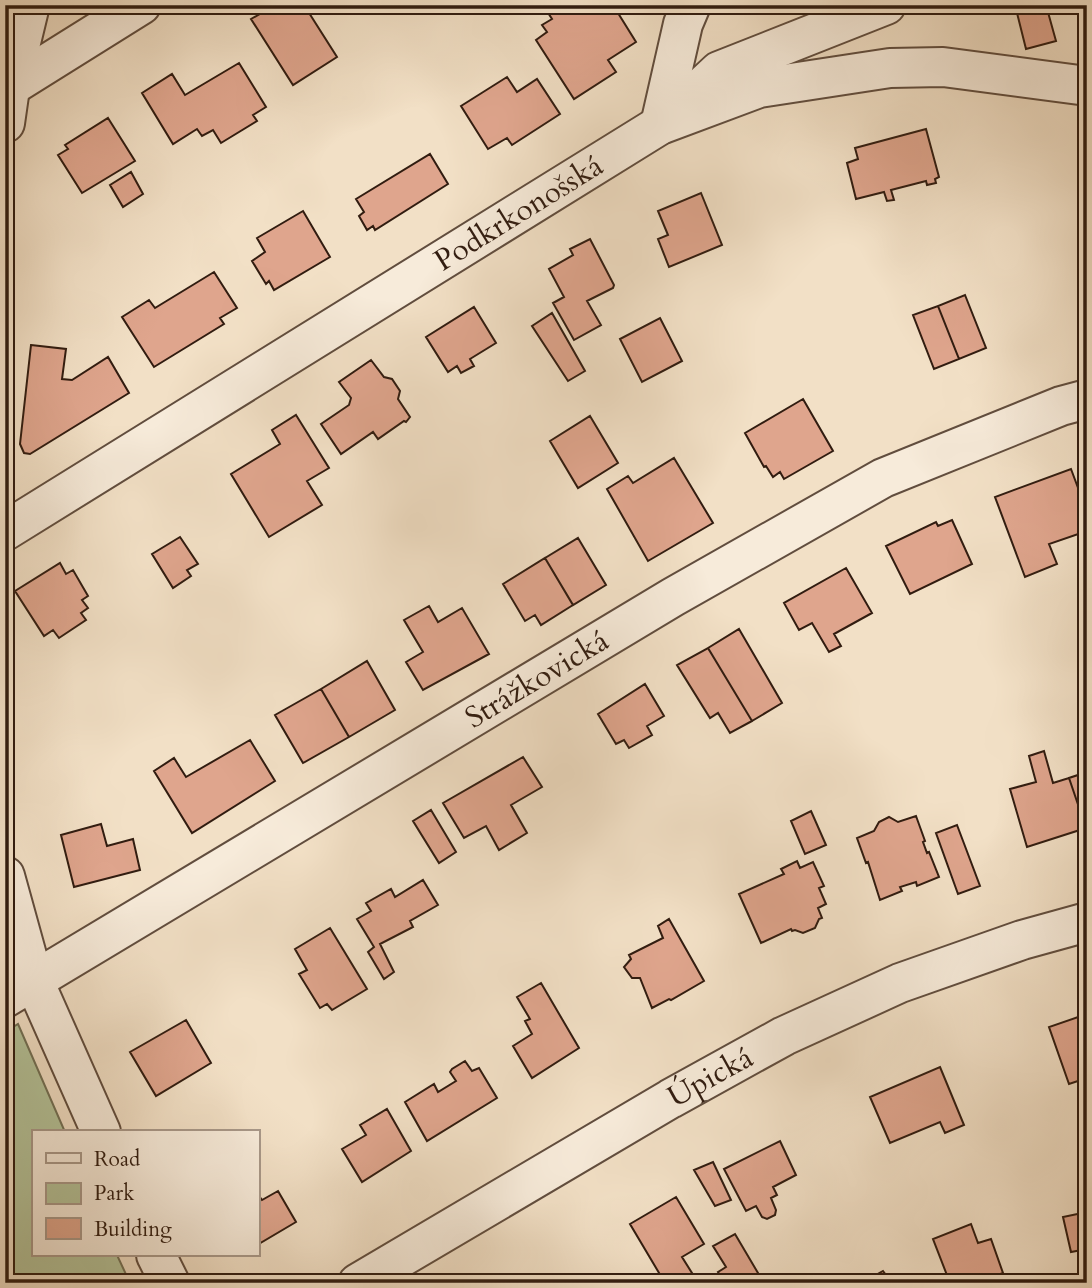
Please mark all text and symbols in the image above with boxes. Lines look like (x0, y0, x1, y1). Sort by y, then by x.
street label: Podkrkonošská (426, 145, 611, 281)
street label: Strážkovická (457, 620, 616, 738)
street label: Úpická (660, 1037, 760, 1117)
legend (32, 1130, 259, 1256)
text: Road (94, 1145, 140, 1174)
text: Park (94, 1179, 135, 1208)
text: Building (94, 1215, 172, 1244)

